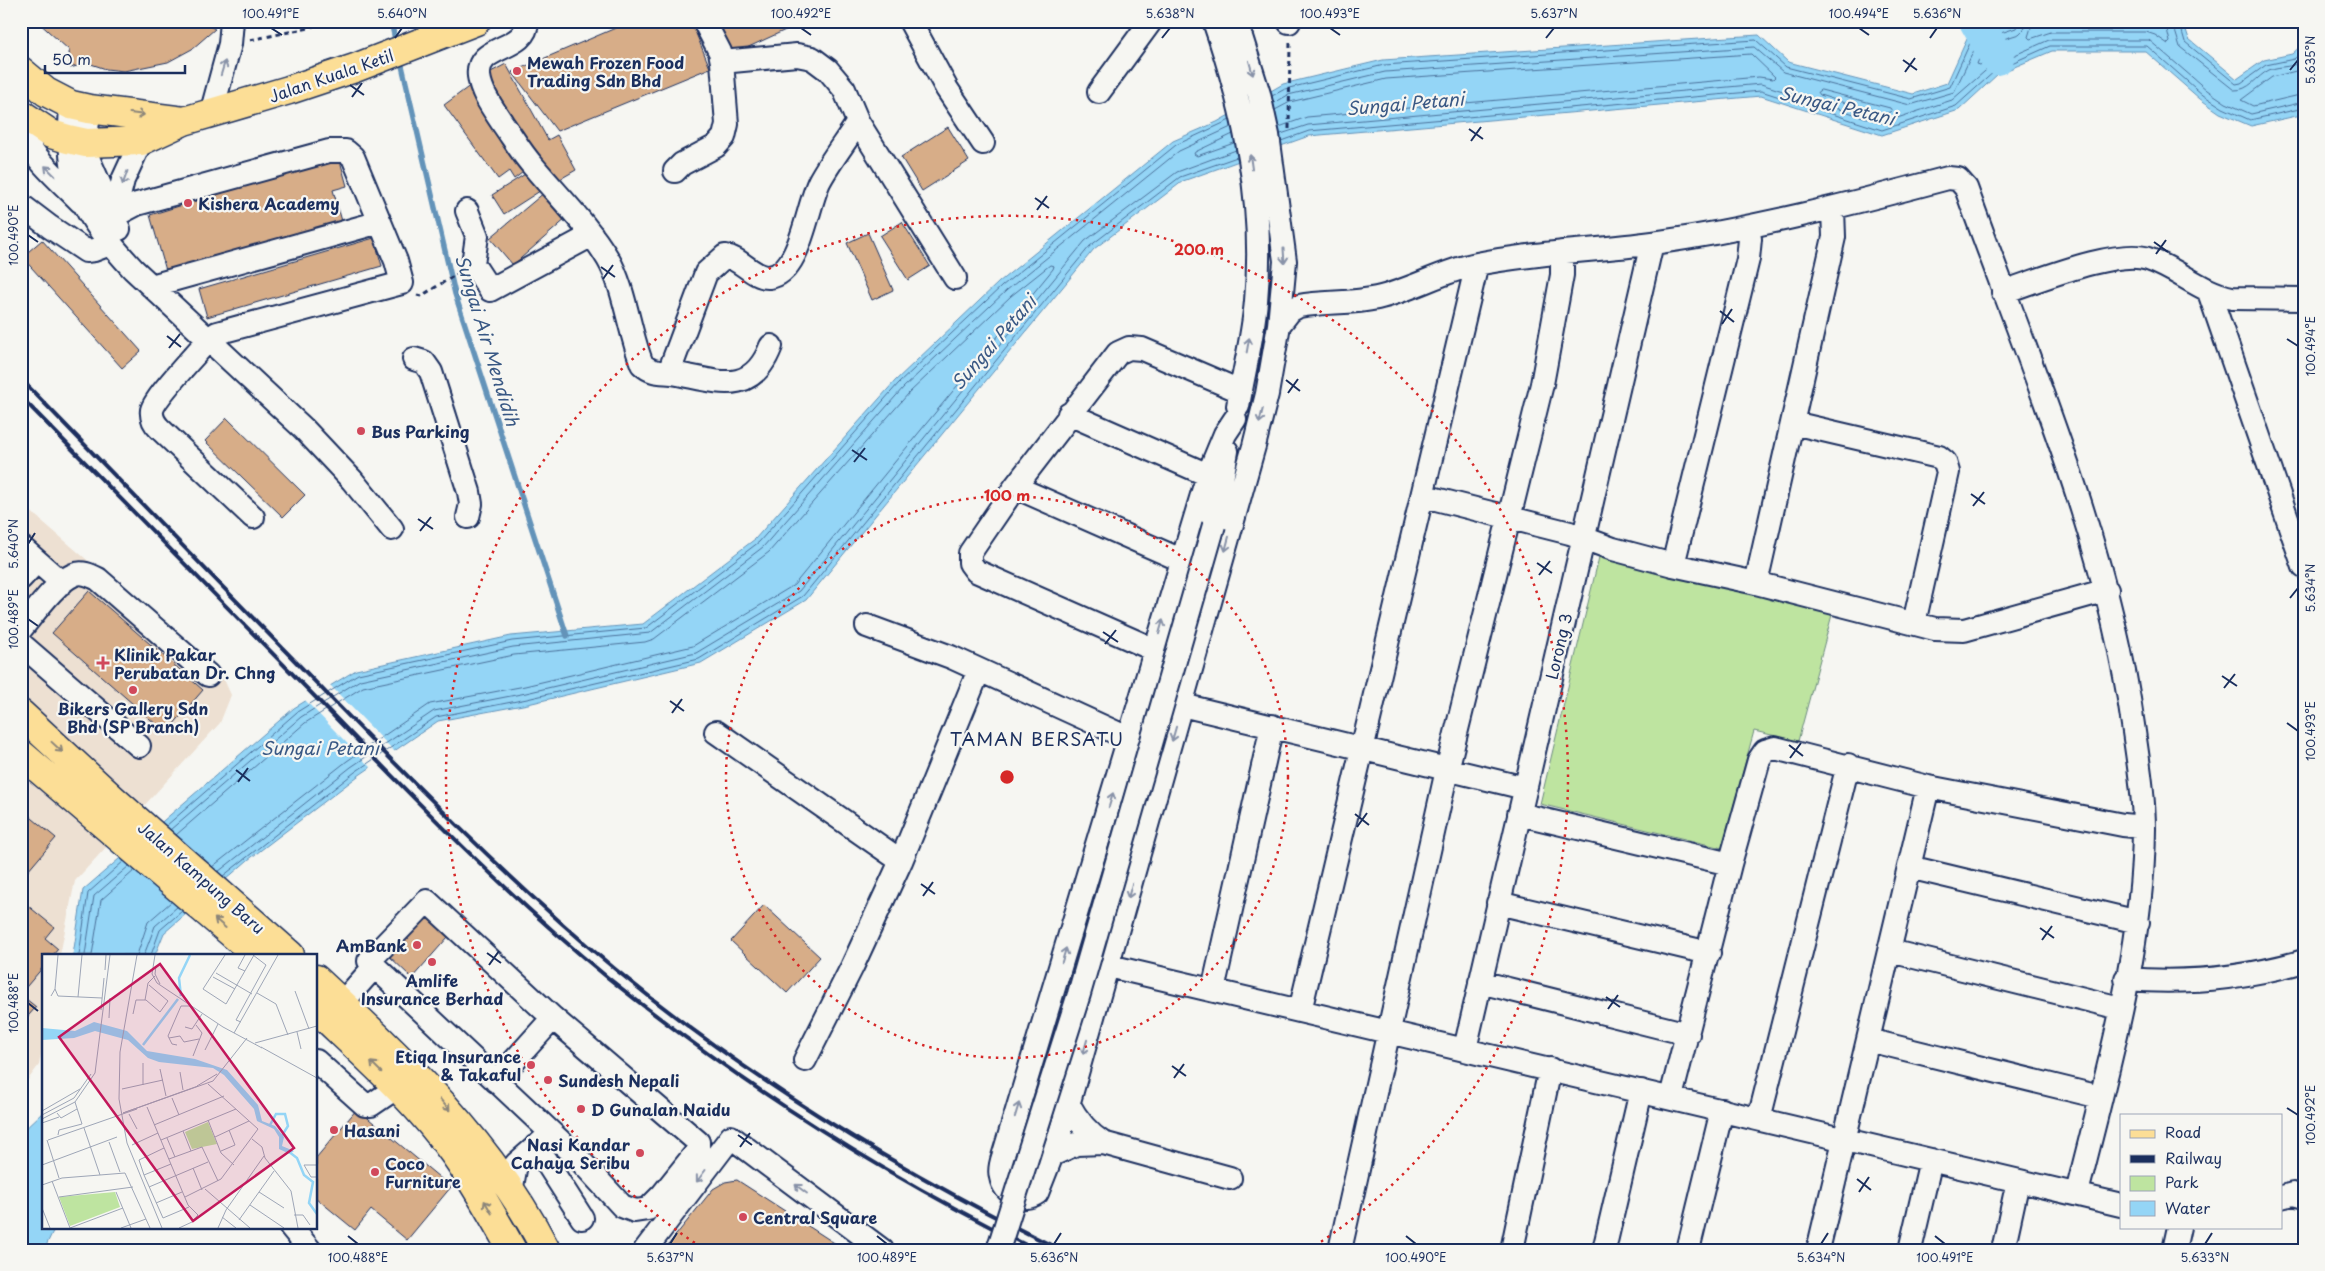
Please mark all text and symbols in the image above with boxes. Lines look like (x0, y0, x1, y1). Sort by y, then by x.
text: 100.491°E (242, 4, 300, 22)
text: 5.640°N (377, 4, 427, 22)
text: 100.492°E (771, 4, 831, 22)
text: 5.638°N (1145, 4, 1195, 22)
text: 100.493°E (1300, 4, 1360, 22)
text: 5.637°N (1530, 4, 1578, 22)
text: 100.494°E (1829, 4, 1889, 22)
text: 5.636°N (1913, 4, 1961, 22)
text: 5.635°N (2301, 36, 2319, 84)
scale bar (45, 42, 185, 74)
street label: Jalan Kuala Ketil (265, 42, 397, 108)
text: 50 m (52, 47, 91, 70)
place label: Mewah Frozen Food Trading Sdn Bhd (527, 50, 684, 92)
one-way arrow (1247, 59, 1257, 75)
one-way arrow (218, 60, 228, 76)
marker: Mewah Frozen Food Trading Sdn Bhd (511, 65, 523, 77)
water label: Sungai Petani (1777, 79, 1900, 132)
water label: Sungai Petani (1345, 84, 1468, 122)
one-way arrow (128, 109, 144, 119)
one-way arrow (1245, 155, 1255, 171)
one-way arrow (43, 165, 56, 177)
one-way arrow (120, 169, 129, 185)
place label: Kishera Academy (198, 191, 340, 215)
marker: Kishera Academy (182, 197, 194, 209)
text: 100.490°E (4, 204, 22, 266)
text: 200 m (1174, 237, 1224, 260)
one-way arrow (1279, 248, 1288, 264)
water label: Sungai Air Mendidih (449, 251, 527, 429)
water label: Sungai Petani (944, 287, 1044, 395)
text: 100.494°E (2301, 316, 2319, 376)
one-way arrow (1244, 337, 1254, 353)
one-way arrow (1256, 408, 1265, 424)
place label: Bus Parking (371, 419, 470, 443)
marker: Bus Parking (355, 425, 367, 437)
text: 100 m (984, 483, 1030, 506)
text: 5.640°N (4, 519, 22, 569)
one-way arrow (1221, 536, 1231, 552)
text: 5.634°N (2301, 563, 2319, 613)
text: 100.489°E (4, 589, 22, 649)
street label: Lorong 3 (1539, 610, 1577, 682)
one-way arrow (1157, 619, 1167, 635)
place label: Klinik Pakar Perubatan Dr. Chng (114, 642, 276, 684)
marker: Klinik Pakar Perubatan Dr. Chng (96, 656, 110, 670)
marker: Bikers Gallery Sdn Bhd (SP Branch) (127, 684, 139, 696)
place label: Bikers Gallery Sdn Bhd (SP Branch) (58, 696, 209, 738)
text: 100.493°E (2301, 701, 2319, 761)
district label: TAMAN BERSATU (950, 725, 1124, 752)
one-way arrow (1169, 726, 1178, 742)
water label: Sungai Petani (261, 734, 382, 761)
one-way arrow (51, 741, 64, 753)
centre of rings (998, 768, 1016, 786)
one-way arrow (1107, 792, 1117, 808)
street label: Jalan Kampung Baru (133, 815, 271, 939)
one-way arrow (1124, 882, 1134, 898)
one-way arrow (214, 917, 227, 929)
place label: AmBank (336, 933, 407, 957)
marker: AmBank (411, 939, 423, 951)
one-way arrow (1060, 948, 1069, 963)
inset map (42, 954, 318, 1228)
marker: Amlife Insurance Berhad (426, 956, 438, 968)
place label: Amlife Insurance Berhad (361, 968, 503, 1010)
text: 100.488°E (4, 973, 22, 1033)
one-way arrow (1079, 1038, 1089, 1054)
place label: Etiqa Insurance & Takaful (395, 1044, 521, 1086)
marker: Etiqa Insurance & Takaful (525, 1059, 537, 1071)
one-way arrow (370, 1061, 382, 1073)
place label: Sundesh Nepali (558, 1068, 680, 1092)
marker: Sundesh Nepali (542, 1074, 554, 1086)
text: 100.492°E (2301, 1085, 2319, 1145)
place label: D Gunalan Naidu (591, 1097, 730, 1121)
one-way arrow (440, 1098, 451, 1111)
marker: D Gunalan Naidu (575, 1103, 587, 1115)
one-way arrow (1012, 1103, 1022, 1119)
legend (2120, 1114, 2282, 1228)
place label: Hasani (344, 1118, 400, 1142)
text: Road (2165, 1120, 2201, 1143)
marker: Hasani (328, 1124, 340, 1136)
place label: Nasi Kandar Cahaya Seribu (511, 1132, 631, 1174)
text: Railway (2165, 1146, 2222, 1169)
marker: Nasi Kandar Cahaya Seribu (634, 1147, 646, 1159)
place label: Coco Furniture (385, 1151, 461, 1193)
marker: Coco Furniture (369, 1166, 381, 1178)
one-way arrow (696, 1169, 707, 1182)
text: Park (2165, 1170, 2199, 1193)
one-way arrow (795, 1184, 808, 1195)
text: Water (2165, 1196, 2210, 1219)
one-way arrow (482, 1201, 492, 1215)
place label: Central Square (753, 1205, 878, 1229)
marker: Central Square (737, 1211, 749, 1223)
text: 100.488°E (328, 1248, 388, 1266)
text: 5.637°N (646, 1248, 694, 1266)
text: 100.489°E (857, 1248, 917, 1266)
text: 5.636°N (1030, 1248, 1078, 1266)
text: 100.490°E (1385, 1248, 1447, 1266)
text: 5.634°N (1796, 1248, 1846, 1266)
text: 100.491°E (1916, 1248, 1974, 1266)
text: 5.633°N (2181, 1248, 2229, 1266)

